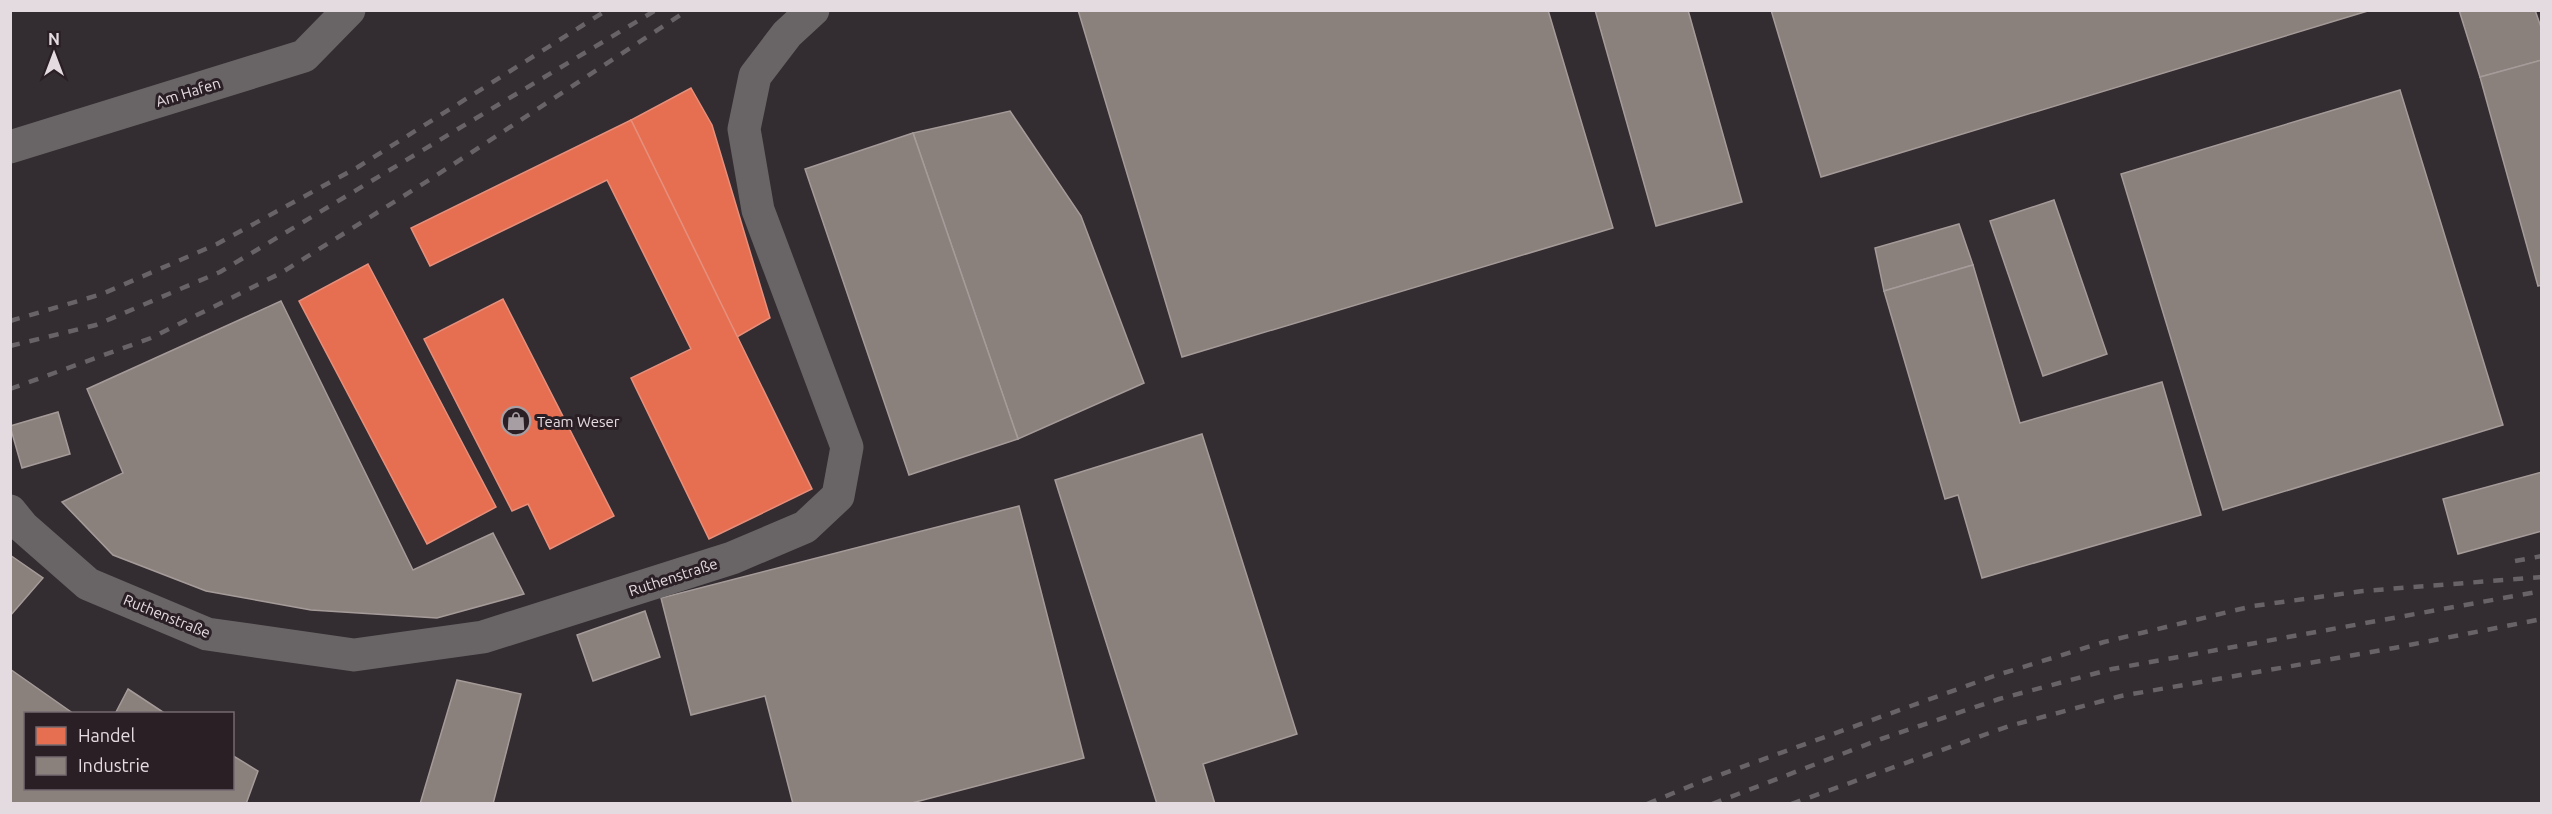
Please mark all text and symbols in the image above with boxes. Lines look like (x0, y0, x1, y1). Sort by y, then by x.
north arrow (24, 24, 84, 84)
text: N (48, 30, 60, 48)
street label: Am Hafen (154, 74, 222, 110)
shop icon: Team Weser (500, 405, 532, 437)
place label: Team Weser (537, 413, 620, 430)
street label: Ruthenstraße (626, 555, 720, 599)
street label: Ruthenstraße (121, 591, 213, 641)
legend (24, 712, 234, 790)
text: Handel (78, 725, 136, 745)
text: Industrie (78, 755, 150, 775)

